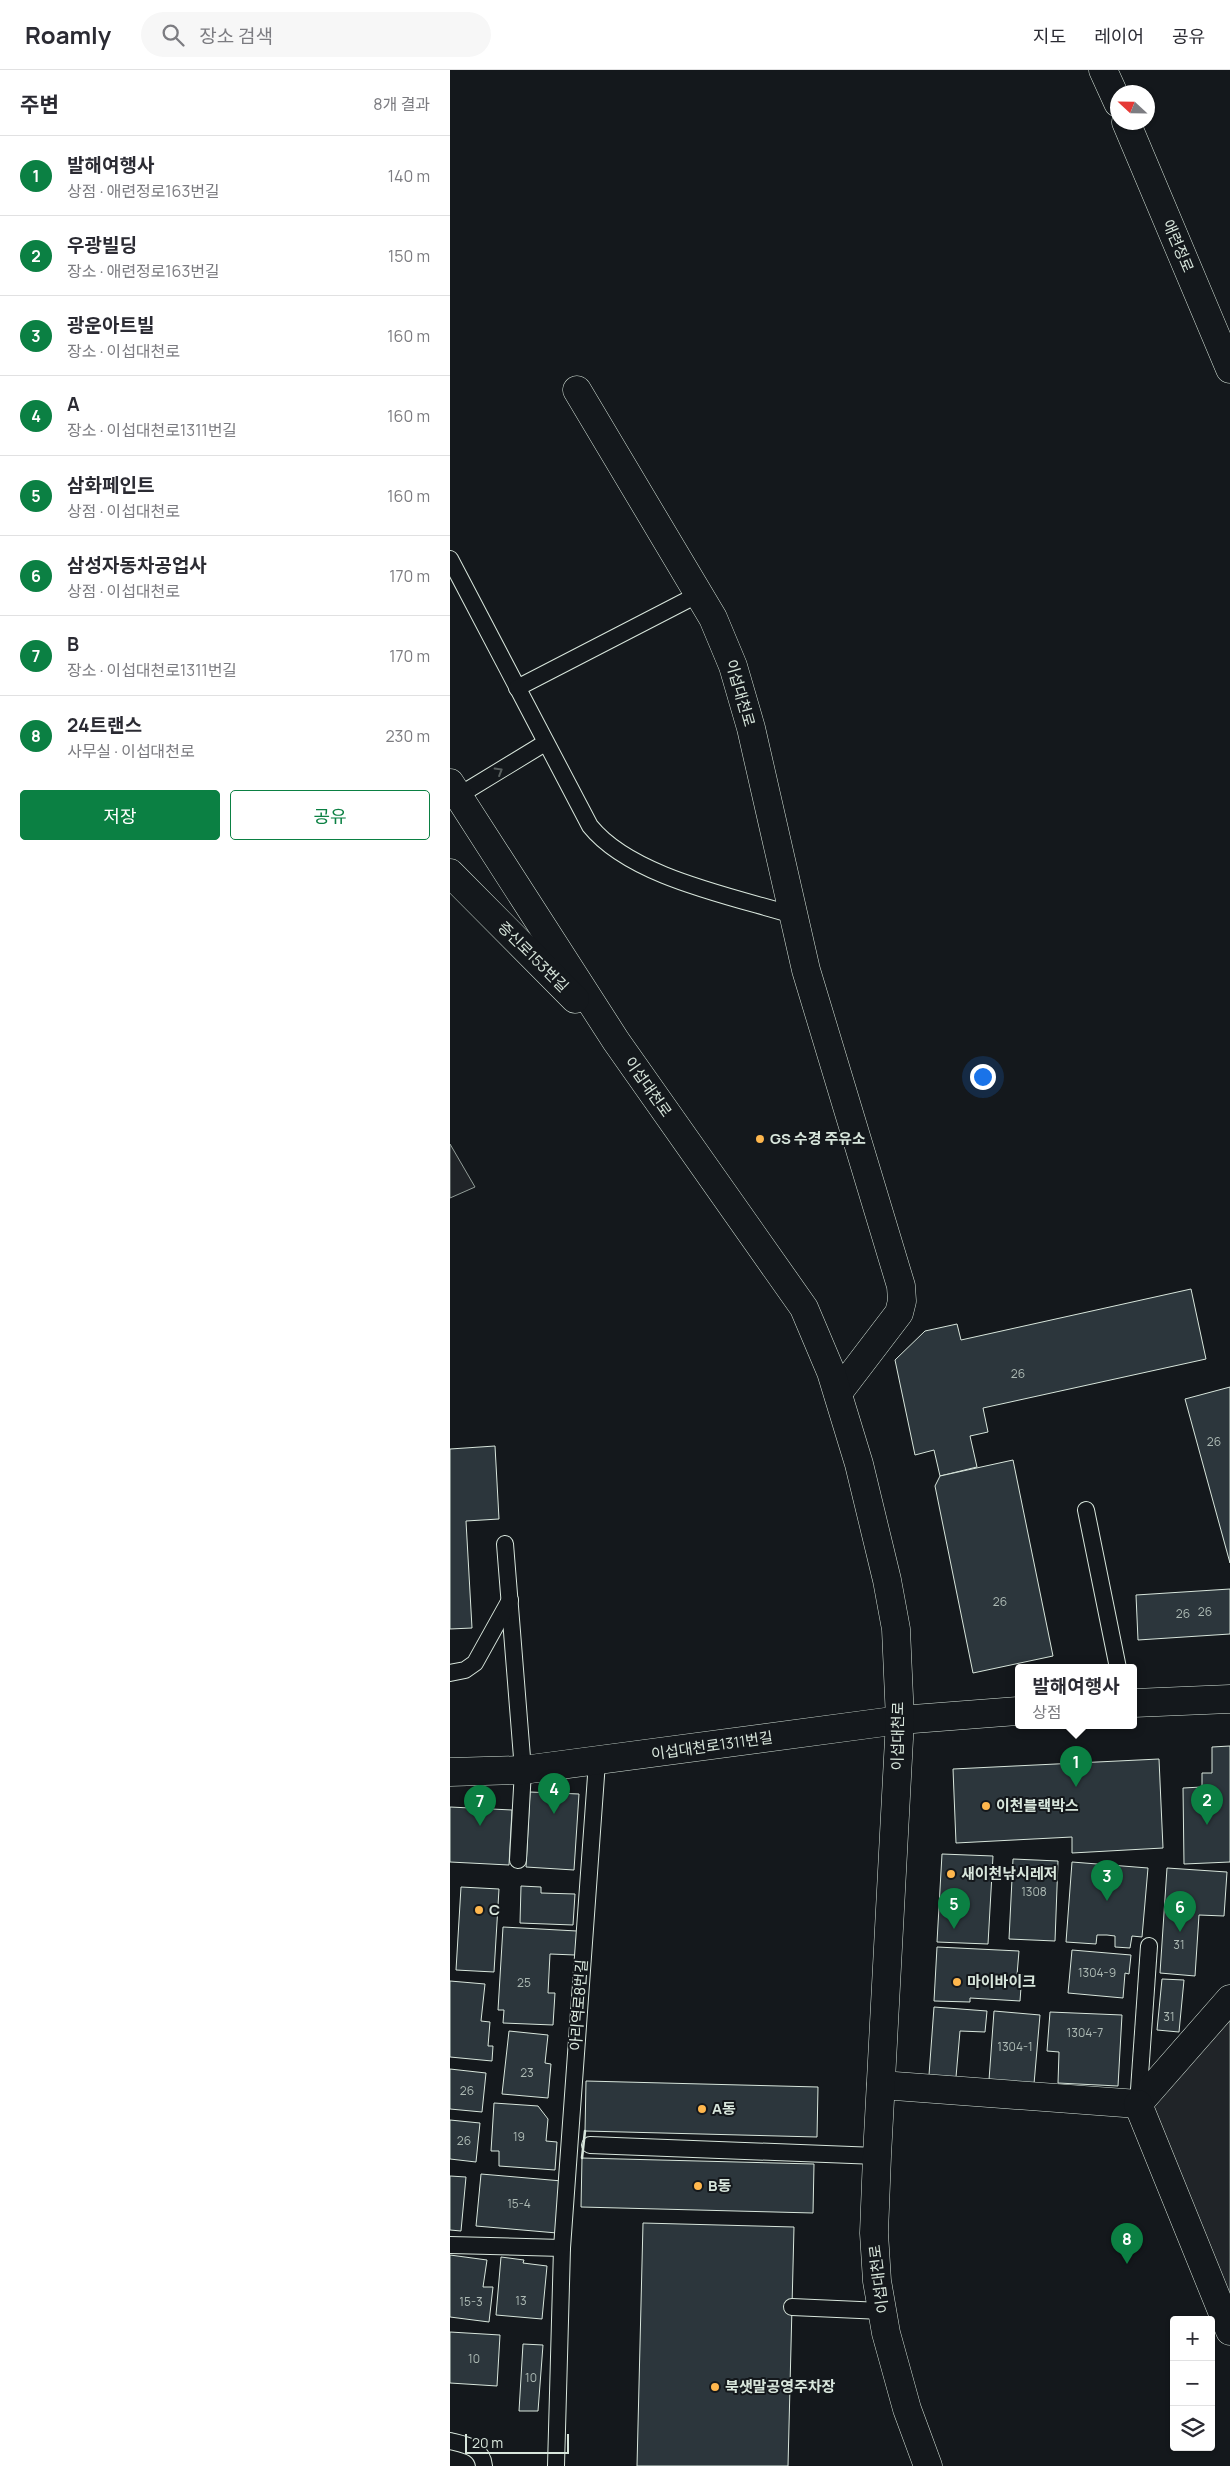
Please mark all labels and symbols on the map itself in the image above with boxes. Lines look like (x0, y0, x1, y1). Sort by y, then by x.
north arrow (1110, 85, 1155, 130)
street label: 애련정로 (1158, 216, 1199, 275)
street label: 이섭대천로 (721, 657, 760, 729)
one-way arrow (494, 768, 503, 778)
street label: 증신로153번길 (493, 917, 573, 997)
street label: 이섭대천로 (620, 1052, 677, 1121)
your location (970, 1064, 996, 1090)
place label: GS 수경 주유소 (770, 1128, 866, 1149)
marker: GS 수경 주유소 (754, 1133, 766, 1145)
house number: 26 (1011, 1365, 1025, 1382)
house number: 26 (1207, 1433, 1221, 1450)
house number: 26 (993, 1593, 1007, 1610)
house number: 26 (1198, 1603, 1212, 1620)
house number: 26 (1176, 1605, 1190, 1622)
street label: 이섭대천로 (886, 1701, 909, 1771)
street label: 이섭대천로1311번길 (650, 1727, 774, 1764)
pin: 1 (1060, 1746, 1092, 1787)
pin: 4 (538, 1773, 570, 1814)
pin: 2 (1191, 1784, 1223, 1825)
pin: 7 (464, 1785, 496, 1826)
place label: 이천블랙박스 (996, 1795, 1079, 1816)
marker: 이천블랙박스 (980, 1800, 992, 1812)
pin: 3 (1091, 1860, 1123, 1901)
place label: 새이천낚시레저 (961, 1863, 1058, 1884)
marker: 새이천낚시레저 (945, 1868, 957, 1880)
house number: 1308 (1021, 1883, 1047, 1900)
pin: 5 (938, 1888, 970, 1929)
pin: 6 (1164, 1891, 1196, 1932)
place label: C (489, 1899, 500, 1920)
marker: C (473, 1904, 485, 1916)
house number: 31 (1173, 1936, 1185, 1953)
street label: 아리역로8번길 (565, 1959, 592, 2051)
house number: 1304-9 (1078, 1964, 1116, 1981)
place label: 마이바이크 (967, 1971, 1036, 1992)
house number: 25 (517, 1974, 531, 1991)
marker: 마이바이크 (951, 1976, 963, 1988)
house number: 31 (1163, 2008, 1175, 2025)
house number: 1304-7 (1067, 2024, 1103, 2041)
house number: 1304-1 (997, 2038, 1033, 2055)
house number: 23 (520, 2064, 534, 2081)
house number: 26 (460, 2082, 474, 2099)
place label: A동 (712, 2098, 736, 2119)
marker: A동 (696, 2103, 708, 2115)
house number: 19 (513, 2128, 525, 2145)
house number: 26 (457, 2132, 471, 2149)
place label: B동 (708, 2175, 731, 2196)
marker: B동 (692, 2180, 704, 2192)
house number: 15-4 (507, 2195, 531, 2212)
pin: 8 (1111, 2223, 1143, 2264)
street label: 이섭대천로 (864, 2244, 893, 2315)
house number: 13 (515, 2292, 527, 2309)
house number: 15-3 (459, 2293, 483, 2310)
house number: 10 (468, 2350, 480, 2367)
house number: 10 (525, 2369, 537, 2386)
place label: 북샛말공영주차장 (725, 2376, 836, 2397)
marker: 북샛말공영주차장 (709, 2381, 721, 2393)
scale bar (465, 2431, 569, 2454)

